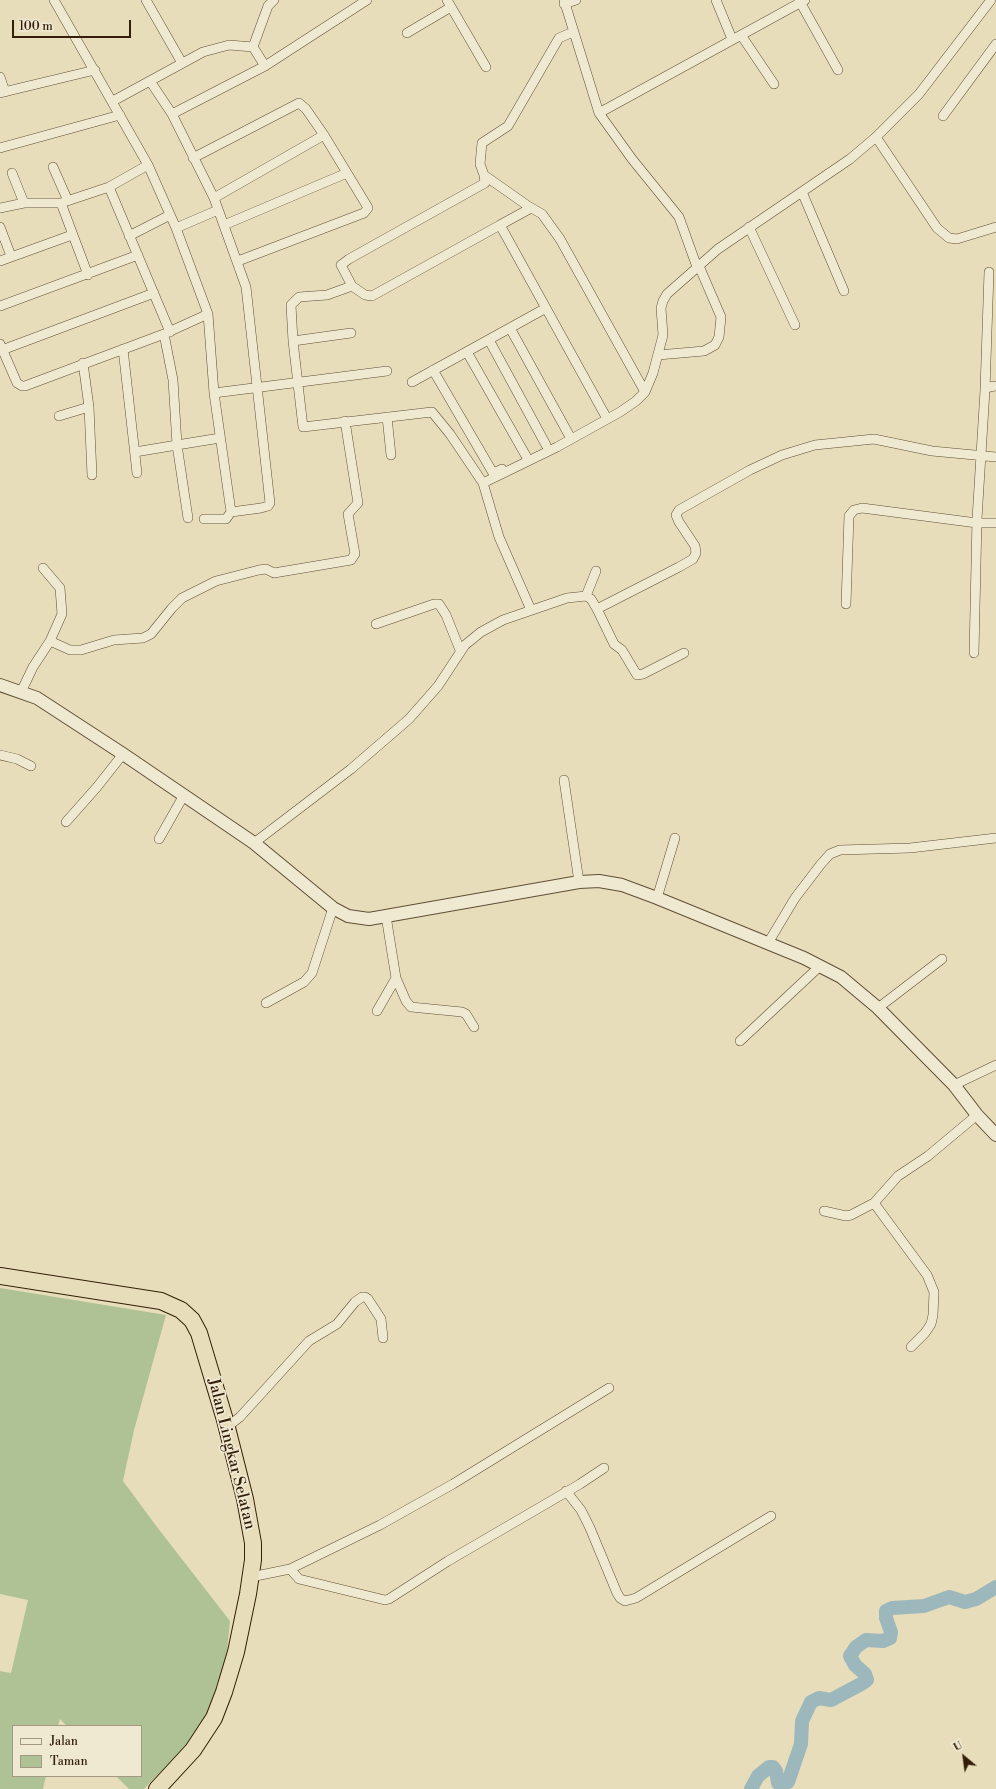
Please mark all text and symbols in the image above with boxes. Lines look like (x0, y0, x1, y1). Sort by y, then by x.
scale bar (14, 12, 133, 38)
text: 100 m (19, 19, 53, 34)
street label: Jalan Lingkar Selatan (203, 1376, 259, 1532)
legend (12, 1725, 142, 1777)
text: Jalan (50, 1734, 78, 1749)
north arrow (944, 1737, 984, 1777)
text: U (951, 1738, 965, 1755)
text: Taman (50, 1754, 88, 1769)

